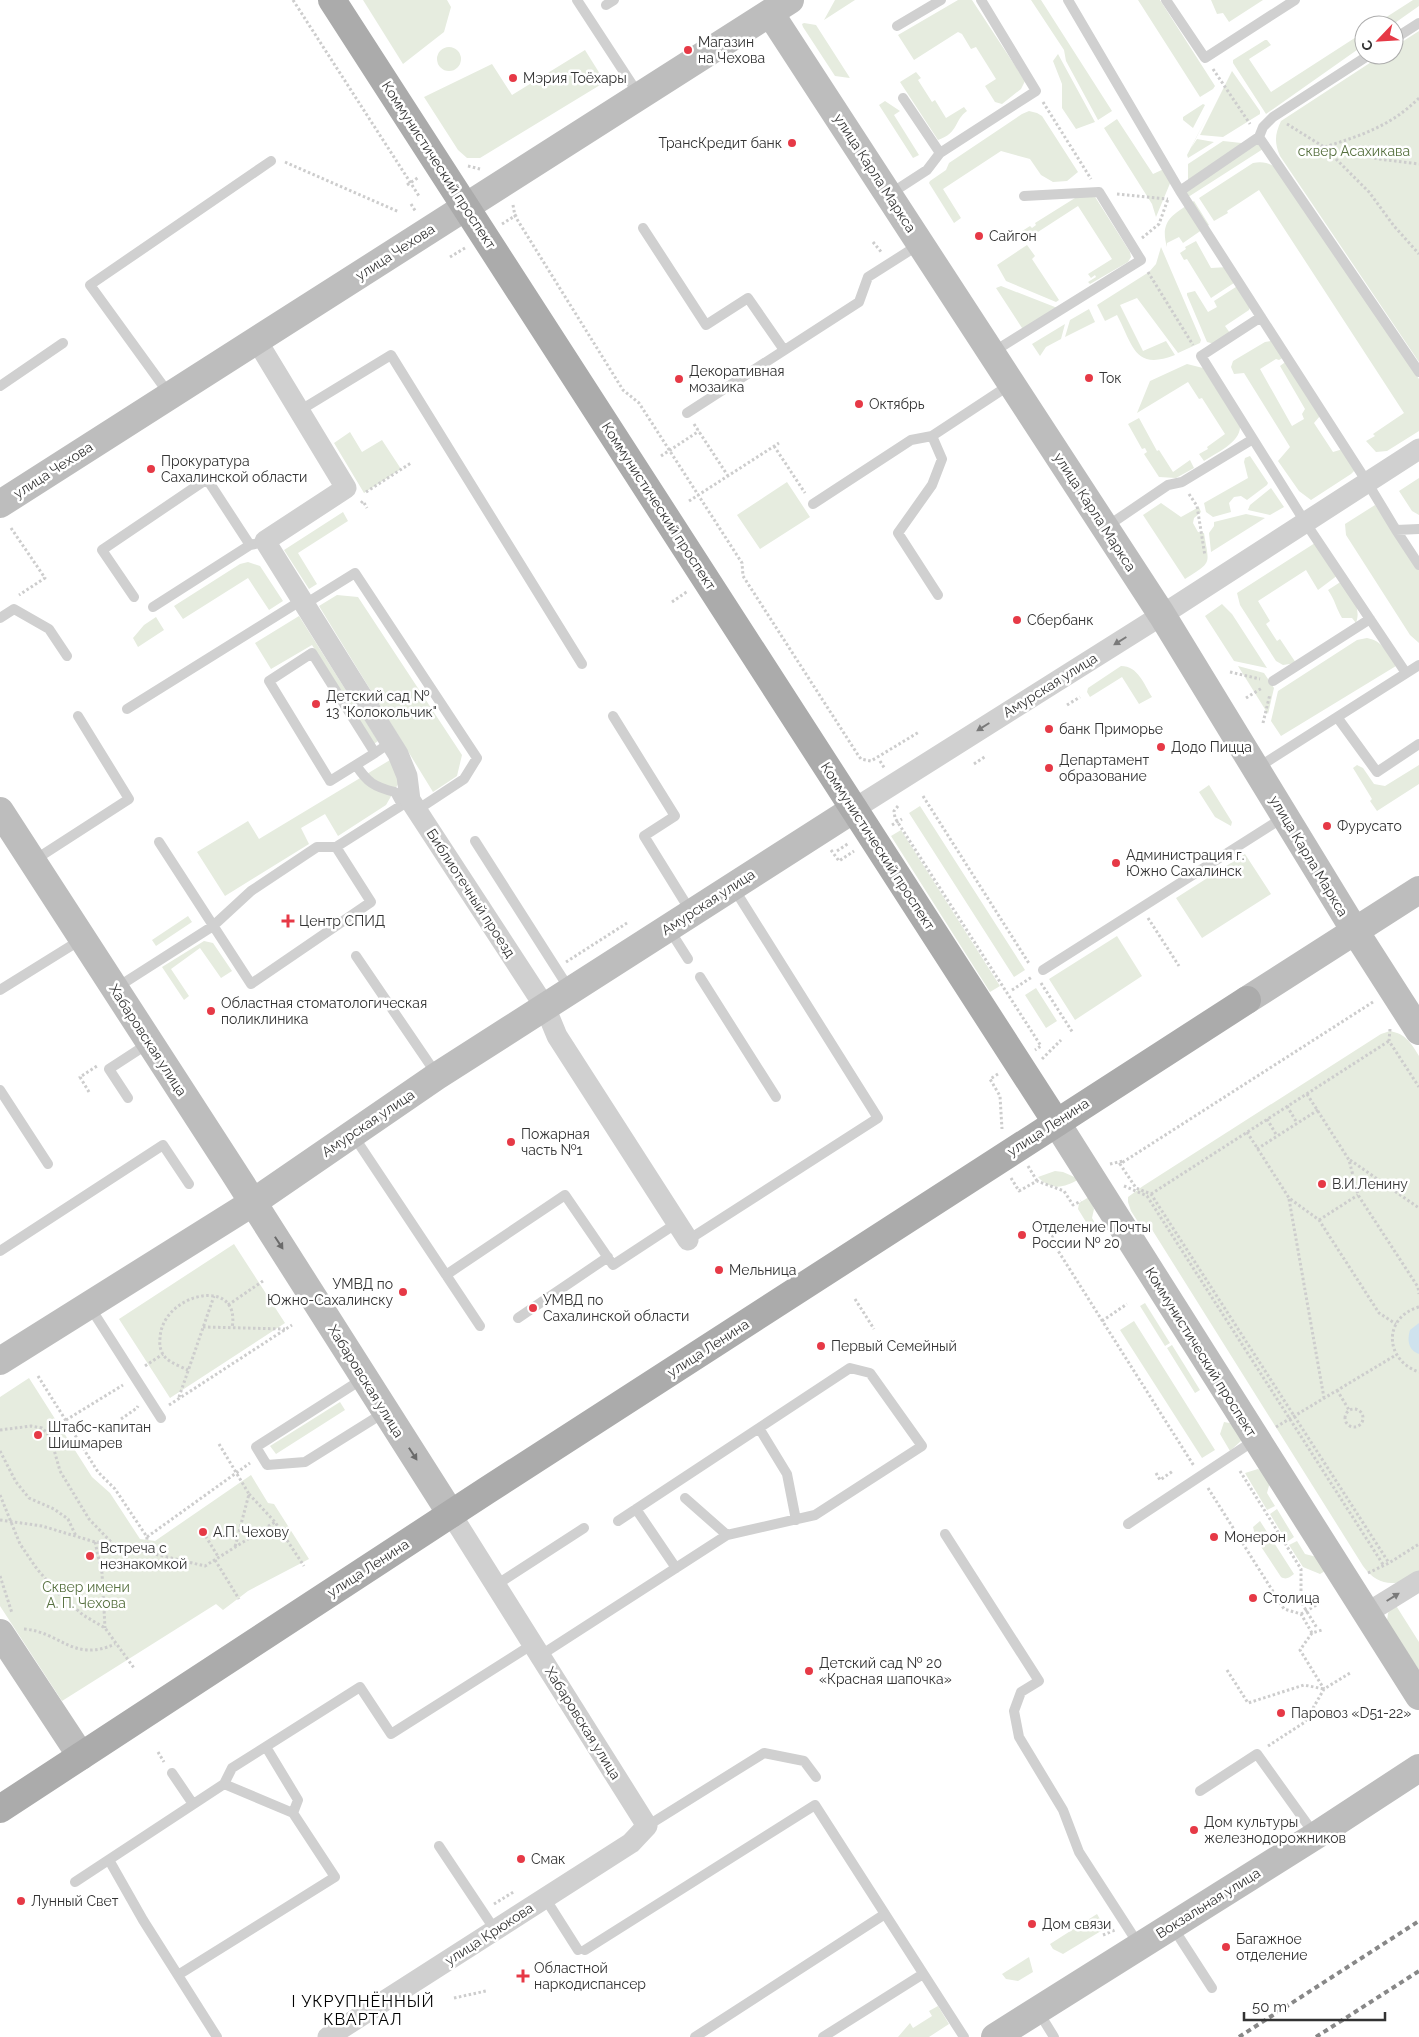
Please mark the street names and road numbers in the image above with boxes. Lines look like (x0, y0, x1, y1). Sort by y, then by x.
street label: Коммунистический проспект (379, 78, 499, 252)
street label: улица Карла Маркса (831, 111, 919, 235)
street label: улица Чехова (353, 221, 437, 283)
street label: Коммунистический проспект (599, 419, 719, 593)
street label: улица Чехова (11, 439, 95, 501)
street label: улица Карла Маркса (1051, 450, 1139, 574)
street label: Амурская улица (1000, 650, 1100, 720)
street label: Коммунистический проспект (818, 759, 938, 933)
street label: улица Карла Маркса (1267, 793, 1351, 919)
street label: Библиотечный проезд (423, 826, 519, 960)
street label: Амурская улица (658, 866, 758, 938)
street label: Хабаровская улица (106, 981, 190, 1099)
street label: Амурская улица (319, 1086, 417, 1160)
street label: улица Ленина (1004, 1095, 1092, 1159)
street label: Коммунистический проспект (1142, 1264, 1260, 1440)
street label: улица Ленина (664, 1316, 752, 1380)
street label: Хабаровская улица (325, 1322, 407, 1440)
street label: улица Ленина (324, 1536, 412, 1600)
street label: Хабаровская улица (542, 1664, 624, 1782)
street label: Вокзальная улица (1153, 1865, 1263, 1941)
street label: улица Крюкова (442, 1900, 536, 1968)

